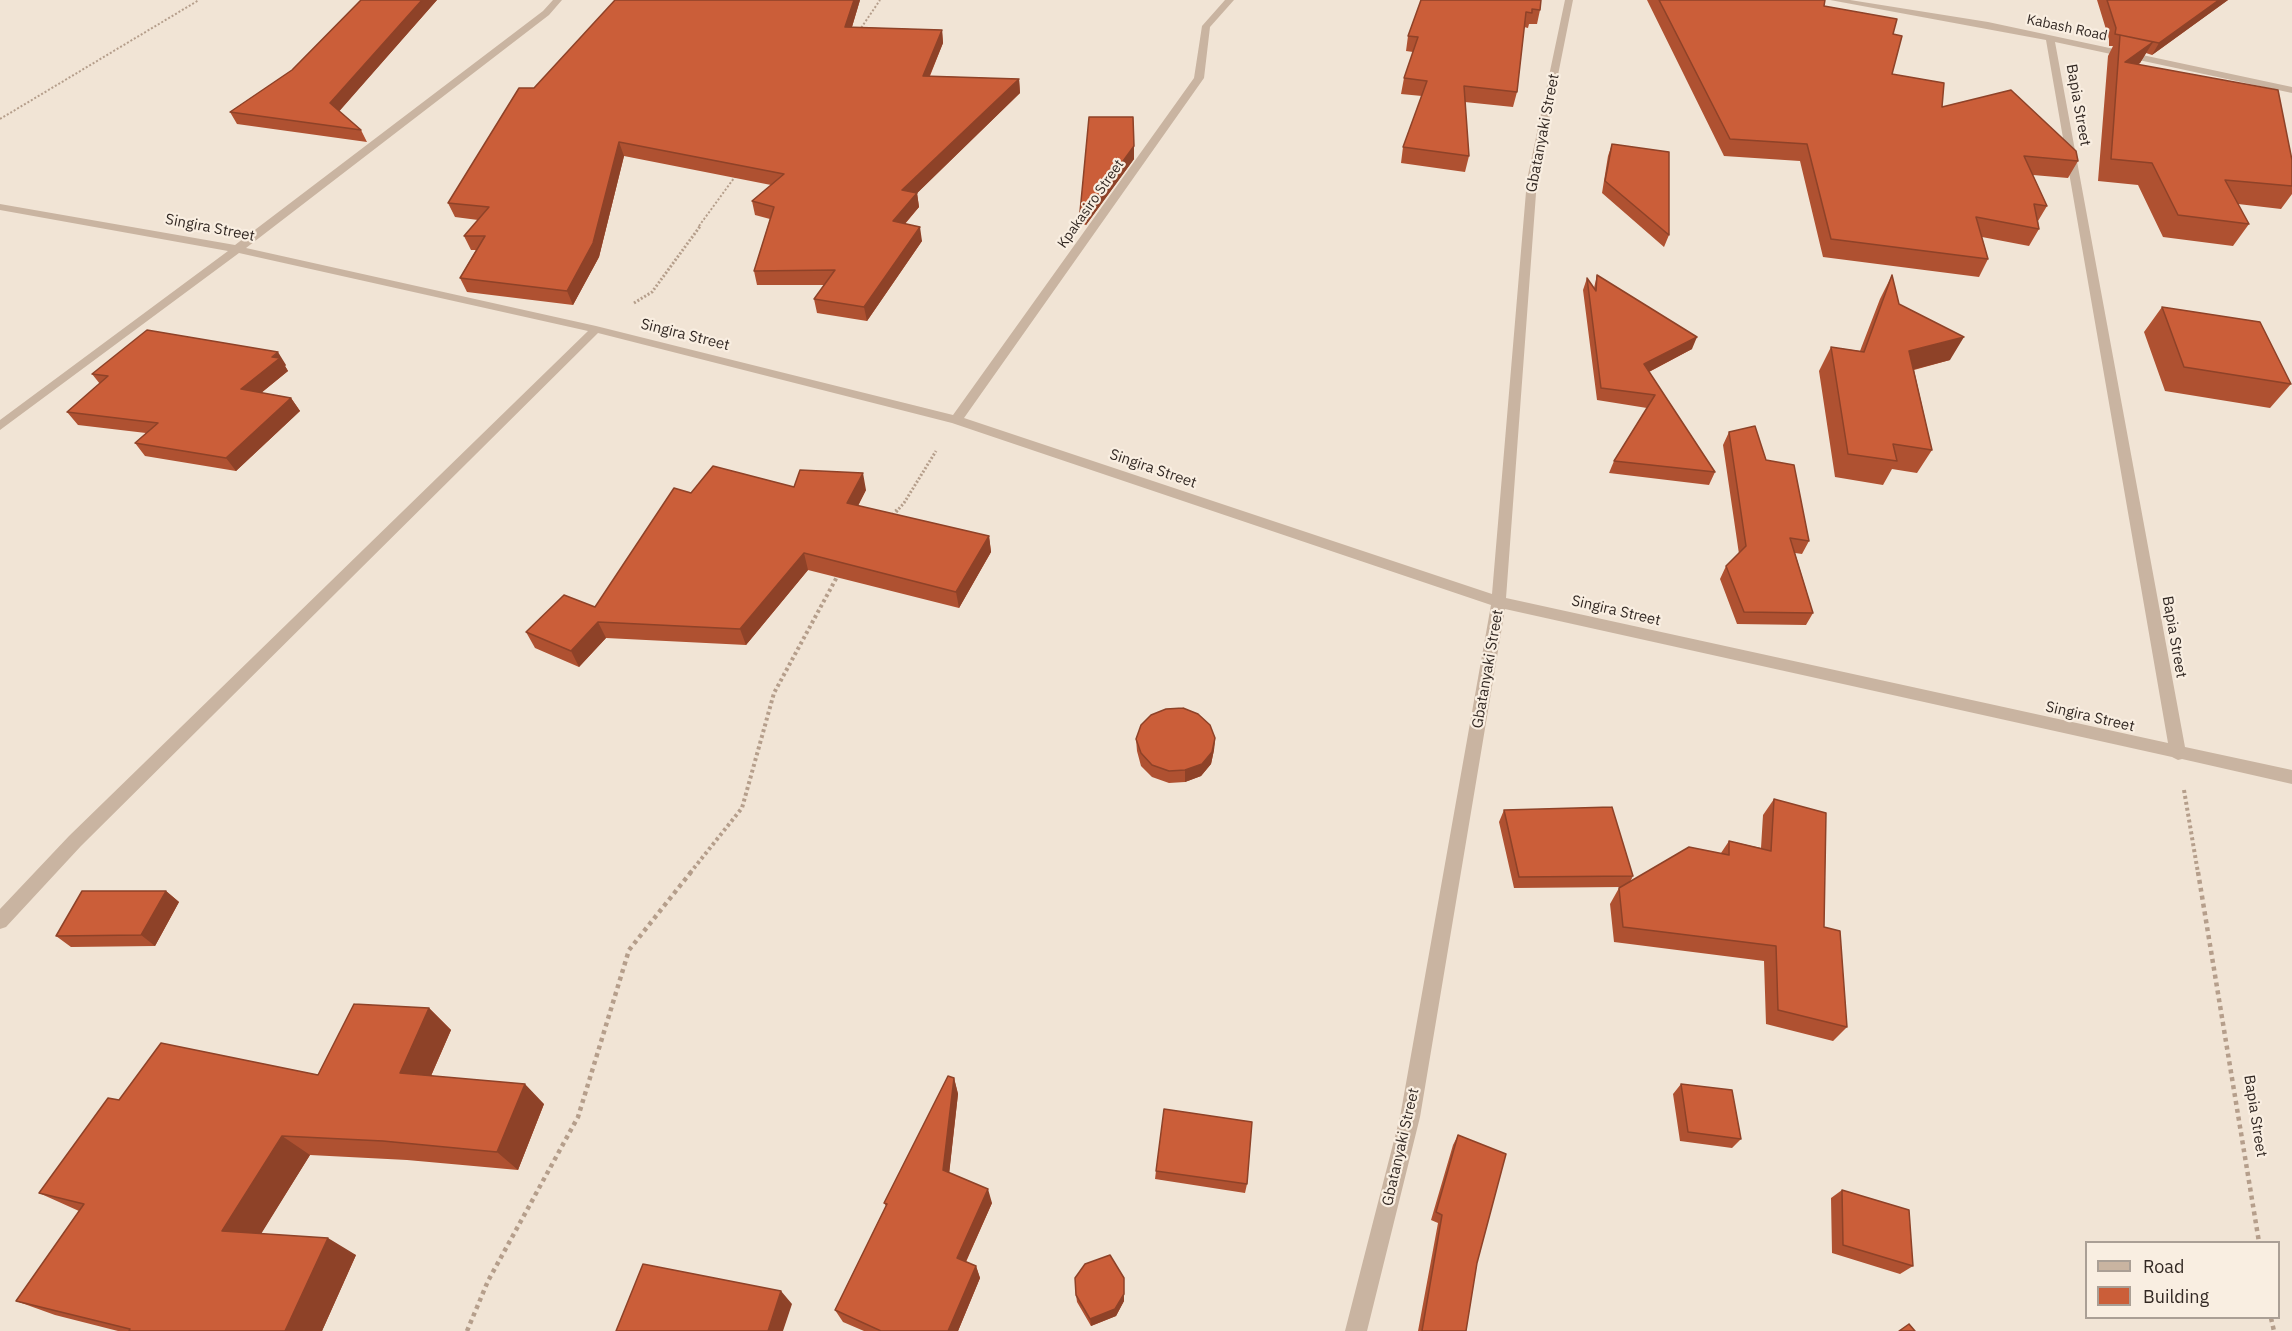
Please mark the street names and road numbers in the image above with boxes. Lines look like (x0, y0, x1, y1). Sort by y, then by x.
street label: Kabash Road (2025, 11, 2109, 45)
street label: Bapia Street (2062, 63, 2094, 147)
street label: Gbatanyaki Street (1523, 72, 1563, 194)
street label: Kpakasiro Street (1054, 157, 1128, 251)
street label: Singira Street (164, 211, 256, 245)
street label: Singira Street (639, 315, 731, 355)
street label: Singira Street (1107, 446, 1199, 492)
street label: Singira Street (1570, 592, 1662, 630)
street label: Bapia Street (2158, 595, 2190, 679)
street label: Gbatanyaki Street (1469, 608, 1507, 730)
street label: Singira Street (2044, 698, 2136, 736)
street label: Bapia Street (2240, 1074, 2270, 1158)
street label: Gbatanyaki Street (1379, 1086, 1423, 1208)

